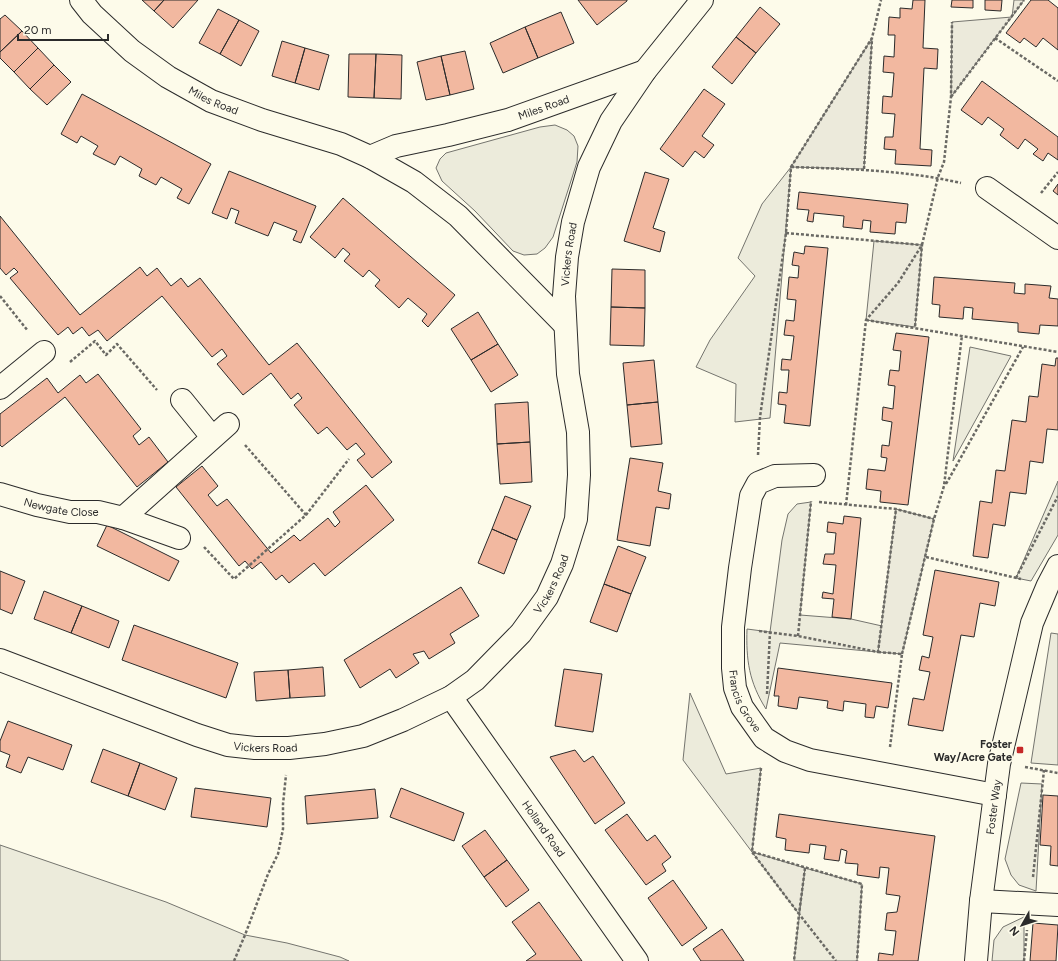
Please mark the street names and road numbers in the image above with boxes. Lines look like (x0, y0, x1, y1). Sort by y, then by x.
street label: Miles Road (186, 83, 240, 117)
street label: Miles Road (516, 92, 571, 122)
street label: Vickers Road (558, 221, 579, 287)
street label: Newgate Close (22, 495, 99, 519)
street label: Vickers Road (531, 553, 571, 616)
street label: Francis Grove (727, 669, 764, 734)
street label: Vickers Road (233, 739, 298, 755)
street label: Foster Way (983, 778, 1003, 835)
street label: Holland Road (519, 798, 568, 859)

